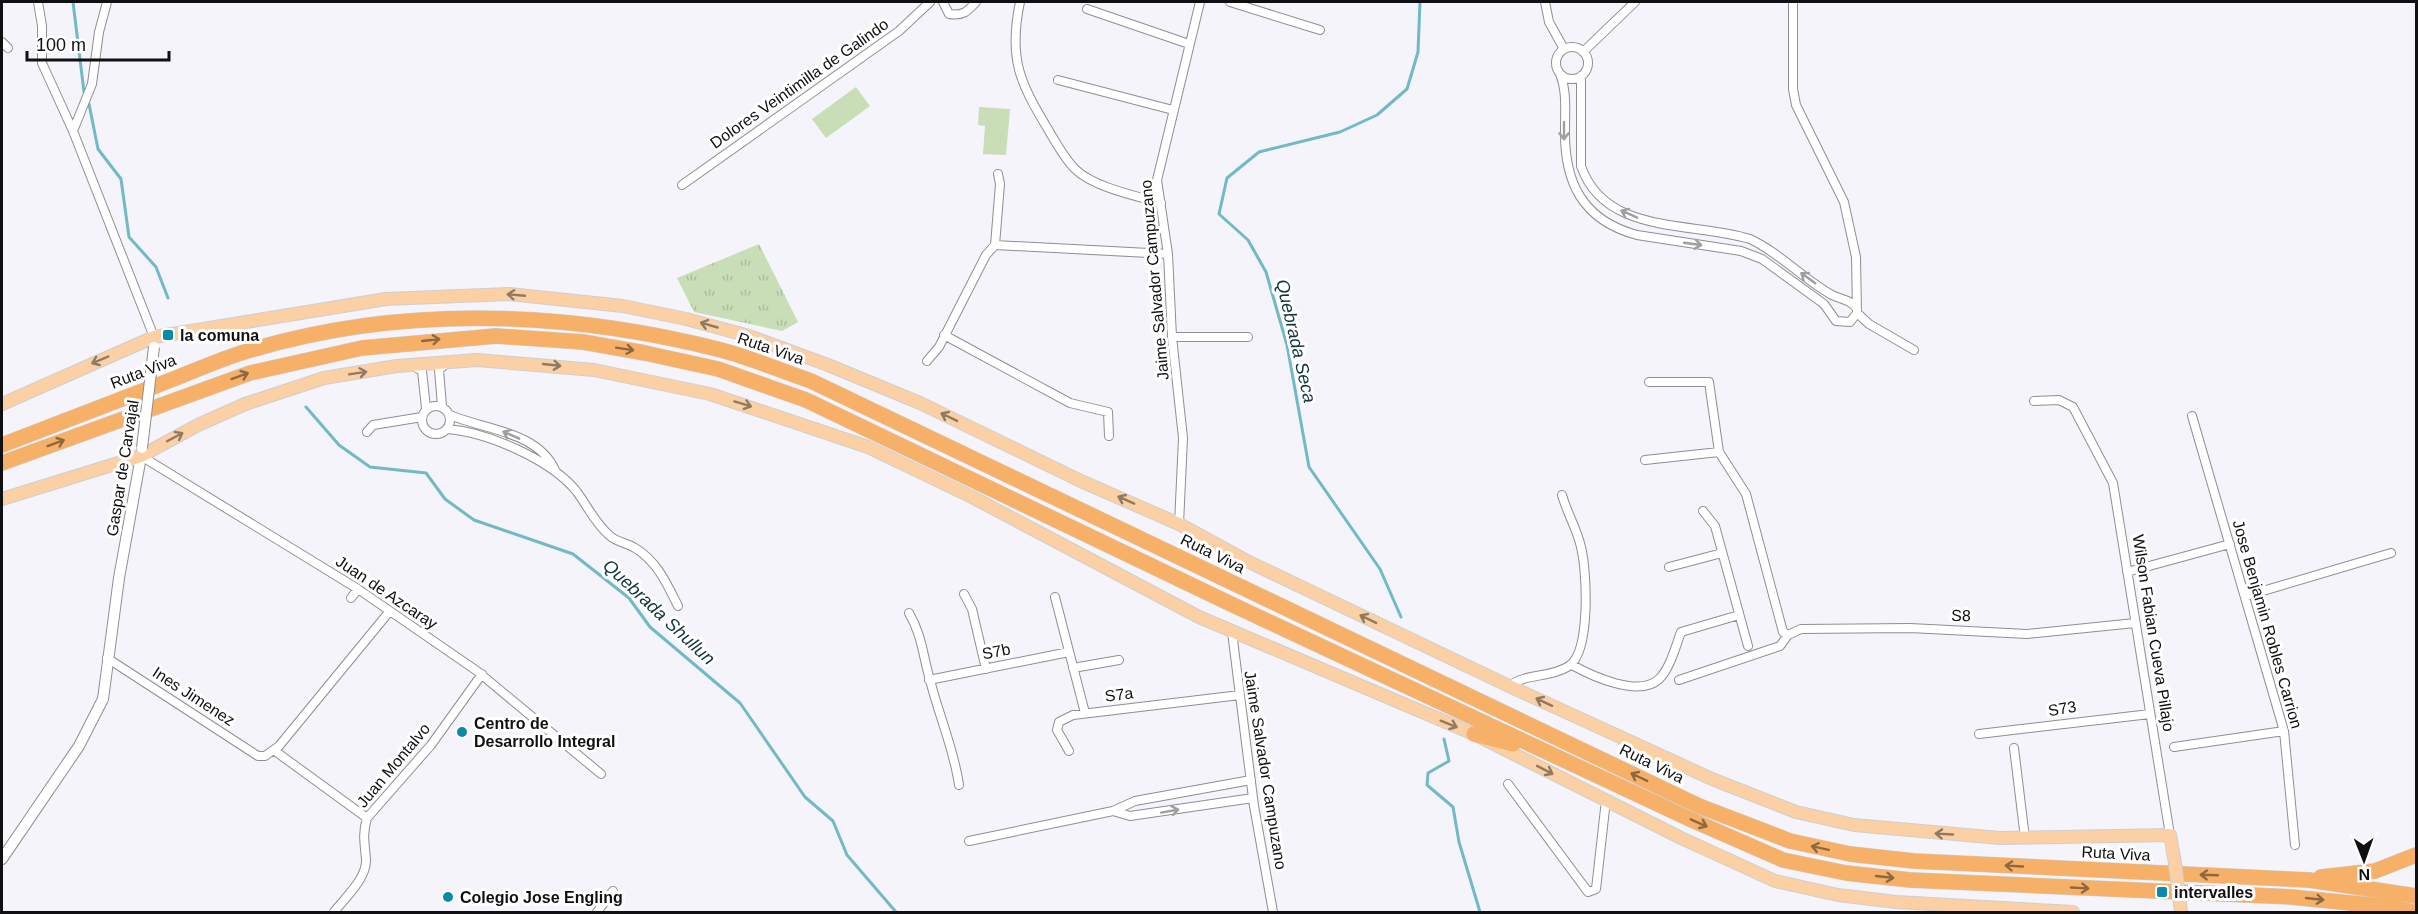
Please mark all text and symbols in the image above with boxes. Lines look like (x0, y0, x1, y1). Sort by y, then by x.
street label: Dolores Veintimilla de Galindo (707, 15, 892, 152)
scale bar (27, 24, 170, 62)
text: 100 m (36, 35, 86, 55)
one-way arrow (1559, 121, 1570, 141)
street label: Jaime Salvador Campuzano (1137, 179, 1172, 381)
one-way arrow (1620, 208, 1638, 219)
one-way arrow (1682, 239, 1702, 250)
one-way arrow (1801, 272, 1817, 284)
water label: Quebrada Seca (1272, 277, 1320, 405)
one-way arrow (507, 289, 527, 300)
one-way arrow (700, 319, 719, 331)
place label: la comuna (180, 327, 259, 344)
marker: la comuna (161, 328, 175, 342)
street label: Ruta Viva (735, 329, 806, 368)
one-way arrow (421, 334, 440, 345)
one-way arrow (615, 344, 634, 355)
street label: Ruta Viva (108, 351, 179, 392)
one-way arrow (91, 355, 110, 366)
one-way arrow (541, 360, 561, 371)
one-way arrow (347, 367, 367, 378)
one-way arrow (230, 370, 249, 381)
street label: Gaspar de Carvajal (103, 399, 142, 537)
one-way arrow (733, 399, 752, 410)
one-way arrow (941, 411, 959, 423)
one-way arrow (503, 429, 521, 440)
one-way arrow (166, 431, 183, 443)
one-way arrow (47, 436, 65, 447)
one-way arrow (1117, 494, 1135, 505)
street label: Jose Benjamin Robles Carrion (2230, 518, 2305, 730)
street label: Ruta Viva (1178, 531, 1248, 576)
street label: Wilson Fabian Cueva Pillajo (2130, 533, 2177, 733)
street label: Juan de Azcaray (333, 552, 441, 633)
water label: Quebrada Shullun (599, 555, 719, 669)
street label: S8 (1951, 607, 1971, 624)
one-way arrow (1359, 612, 1377, 624)
street label: S7b (981, 640, 1012, 663)
street label: Ines Jimenez (150, 664, 238, 729)
street label: Jaime Salvador Campuzano (1241, 669, 1290, 871)
street label: S7a (1104, 684, 1134, 705)
one-way arrow (1536, 696, 1554, 707)
street label: S73 (2047, 698, 2078, 719)
place label: Centro de Desarrollo Integral (474, 715, 615, 750)
one-way arrow (1439, 719, 1457, 730)
street label: Juan Montalvo (353, 720, 433, 811)
marker: Centro de Desarrollo Integral (455, 725, 469, 739)
street label: Ruta Viva (1617, 741, 1687, 786)
one-way arrow (1536, 764, 1554, 776)
one-way arrow (1631, 771, 1649, 782)
one-way arrow (1159, 805, 1179, 816)
one-way arrow (1690, 818, 1708, 830)
one-way arrow (1935, 829, 1954, 840)
north arrow (2334, 830, 2394, 890)
one-way arrow (1811, 842, 1830, 853)
street label: Ruta Viva (2081, 843, 2151, 864)
one-way arrow (2004, 861, 2024, 872)
text: N (2358, 866, 2370, 883)
one-way arrow (2199, 869, 2219, 881)
one-way arrow (1875, 872, 1895, 883)
one-way arrow (2069, 883, 2089, 894)
place label: intervalles (2174, 884, 2253, 901)
marker: intervalles (2155, 885, 2169, 899)
place label: Colegio Jose Engling (460, 889, 623, 906)
marker: Colegio Jose Engling (441, 890, 455, 904)
one-way arrow (2304, 894, 2324, 905)

